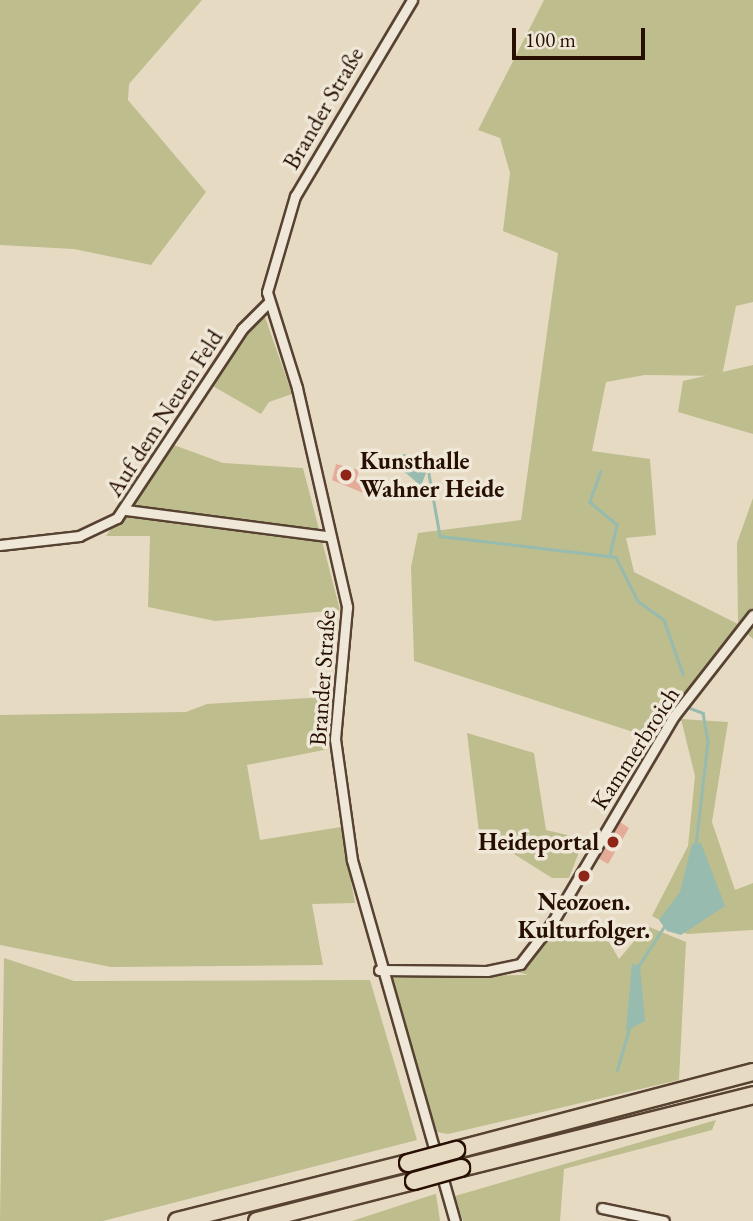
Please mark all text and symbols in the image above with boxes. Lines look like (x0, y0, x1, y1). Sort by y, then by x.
scale bar (515, 14, 648, 58)
text: 100 m (525, 26, 576, 53)
street label: Brander Straße (276, 42, 370, 174)
street label: Auf dem Neuen Feld (99, 324, 229, 502)
place label: Kunsthalle Wahner Heide (360, 447, 504, 503)
marker: Kunsthalle Wahner Heide (338, 467, 354, 483)
street label: Brander Straße (303, 609, 341, 747)
street label: Kammerbroich (585, 681, 685, 815)
place label: Heideportal (478, 828, 599, 856)
marker: Heideportal (605, 834, 621, 850)
marker: Neozoen. Kulturfolger. (576, 868, 592, 884)
place label: Neozoen. Kulturfolger. (518, 888, 650, 944)

